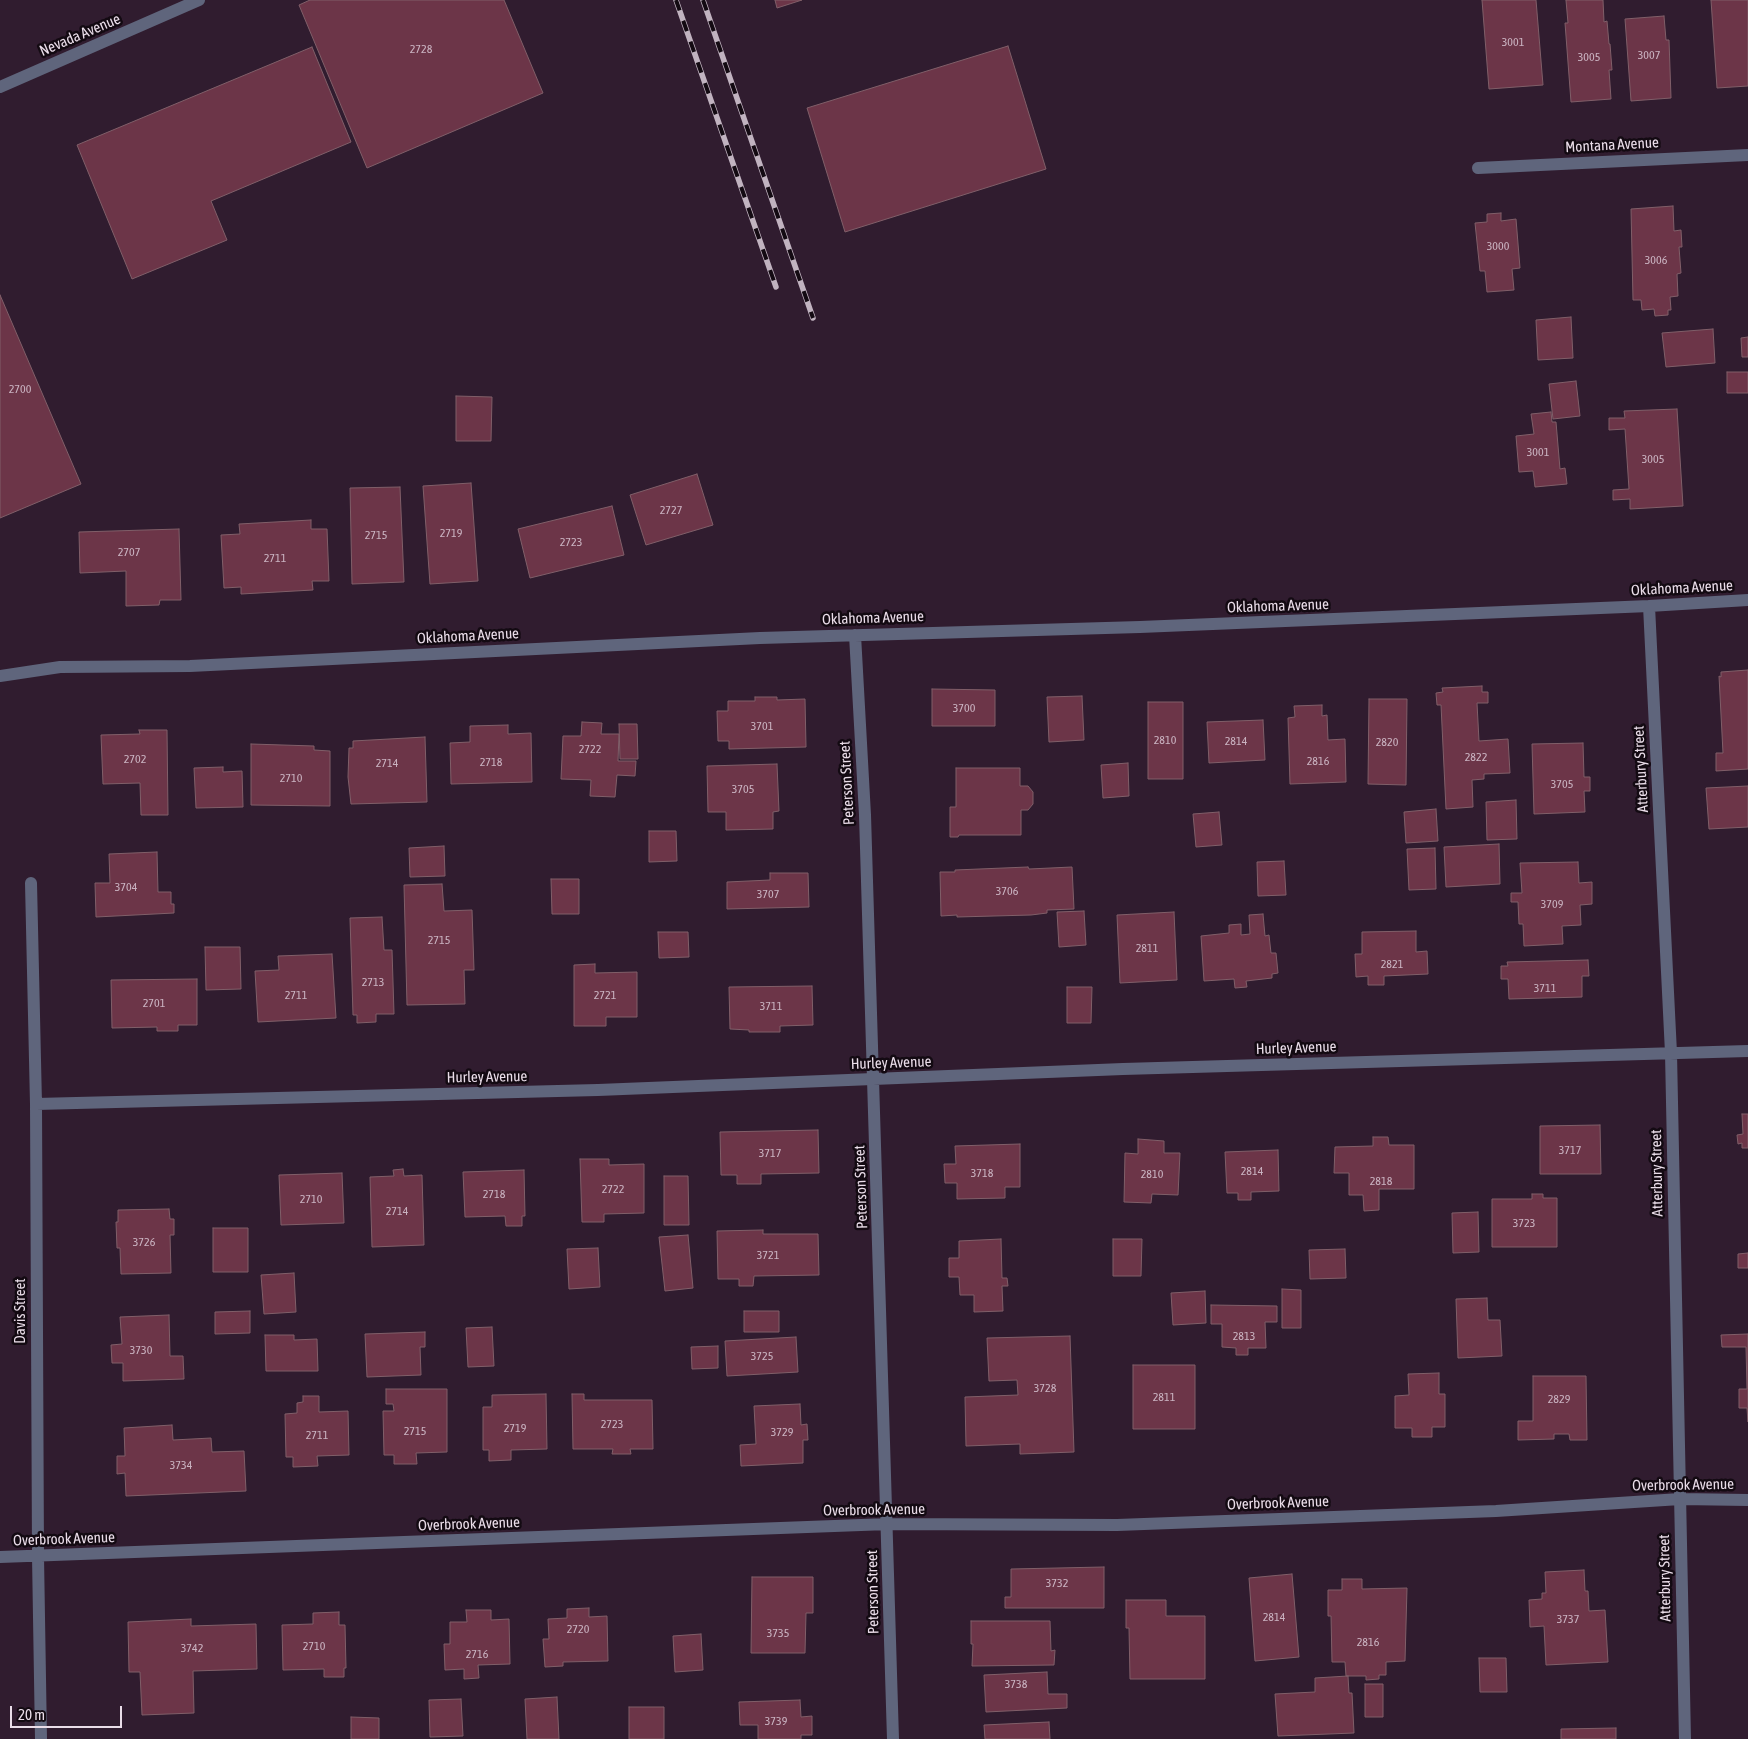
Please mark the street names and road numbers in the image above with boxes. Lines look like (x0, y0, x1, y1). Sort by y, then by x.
street label: Nevada Avenue (37, 10, 123, 60)
street label: Montana Avenue (1565, 134, 1659, 156)
street label: Oklahoma Avenue (1631, 576, 1733, 600)
street label: Oklahoma Avenue (1227, 595, 1329, 617)
street label: Oklahoma Avenue (822, 607, 924, 629)
street label: Oklahoma Avenue (417, 624, 519, 648)
street label: Atterbury Street (1630, 725, 1652, 813)
street label: Peterson Street (836, 741, 858, 825)
street label: Hurley Avenue (1255, 1038, 1337, 1058)
street label: Hurley Avenue (850, 1053, 932, 1073)
street label: Hurley Avenue (447, 1067, 527, 1087)
street label: Atterbury Street (1647, 1129, 1667, 1217)
street label: Peterson Street (851, 1145, 871, 1229)
street label: Davis Street (11, 1278, 29, 1344)
street label: Overbrook Avenue (1632, 1475, 1734, 1495)
street label: Overbrook Avenue (1227, 1492, 1329, 1514)
street label: Overbrook Avenue (823, 1500, 925, 1520)
street label: Overbrook Avenue (418, 1513, 520, 1535)
street label: Overbrook Avenue (13, 1528, 115, 1550)
street label: Atterbury Street (1655, 1534, 1675, 1622)
street label: Peterson Street (863, 1550, 883, 1634)

